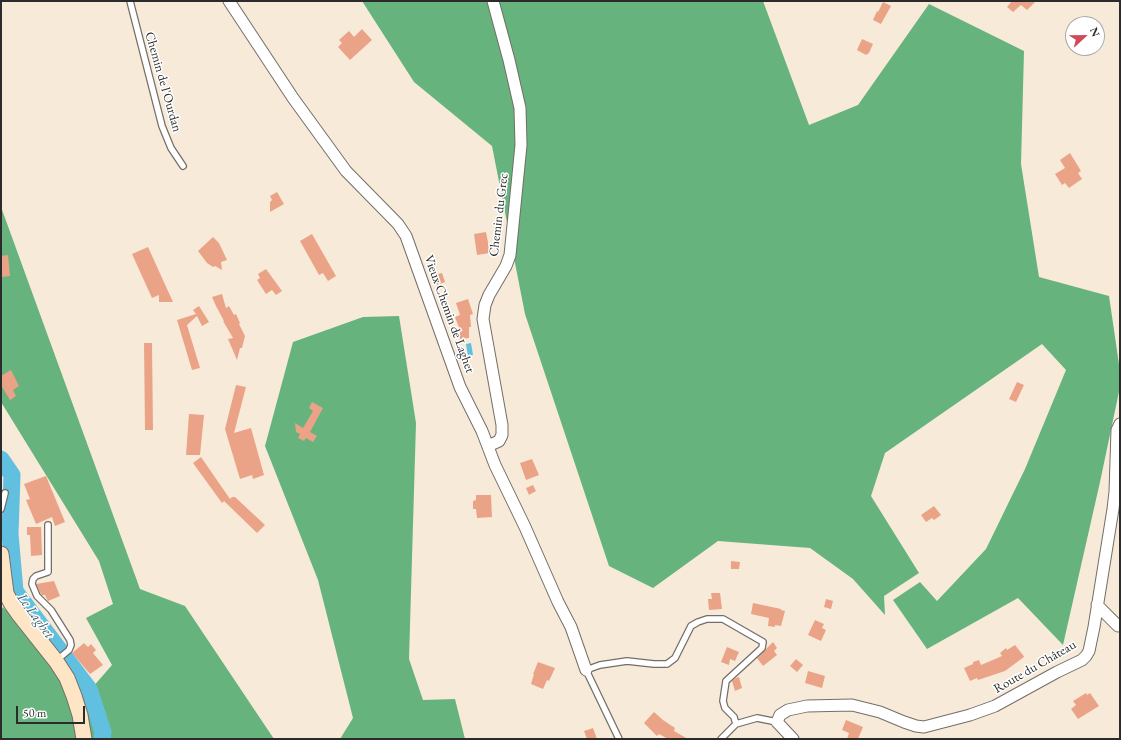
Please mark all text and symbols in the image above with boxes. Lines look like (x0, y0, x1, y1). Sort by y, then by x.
north arrow (1065, 16, 1105, 56)
text: N (1087, 25, 1103, 39)
street label: Chemin de l'Ourdan (141, 30, 185, 134)
street label: Chemin du Grec (486, 172, 512, 258)
street label: Vieux Chemin de Laghet (420, 253, 478, 375)
water label: Le Laghet (13, 590, 57, 642)
street label: Route du Château (991, 637, 1079, 697)
scale bar (18, 698, 87, 724)
text: 50 m (23, 705, 46, 721)

